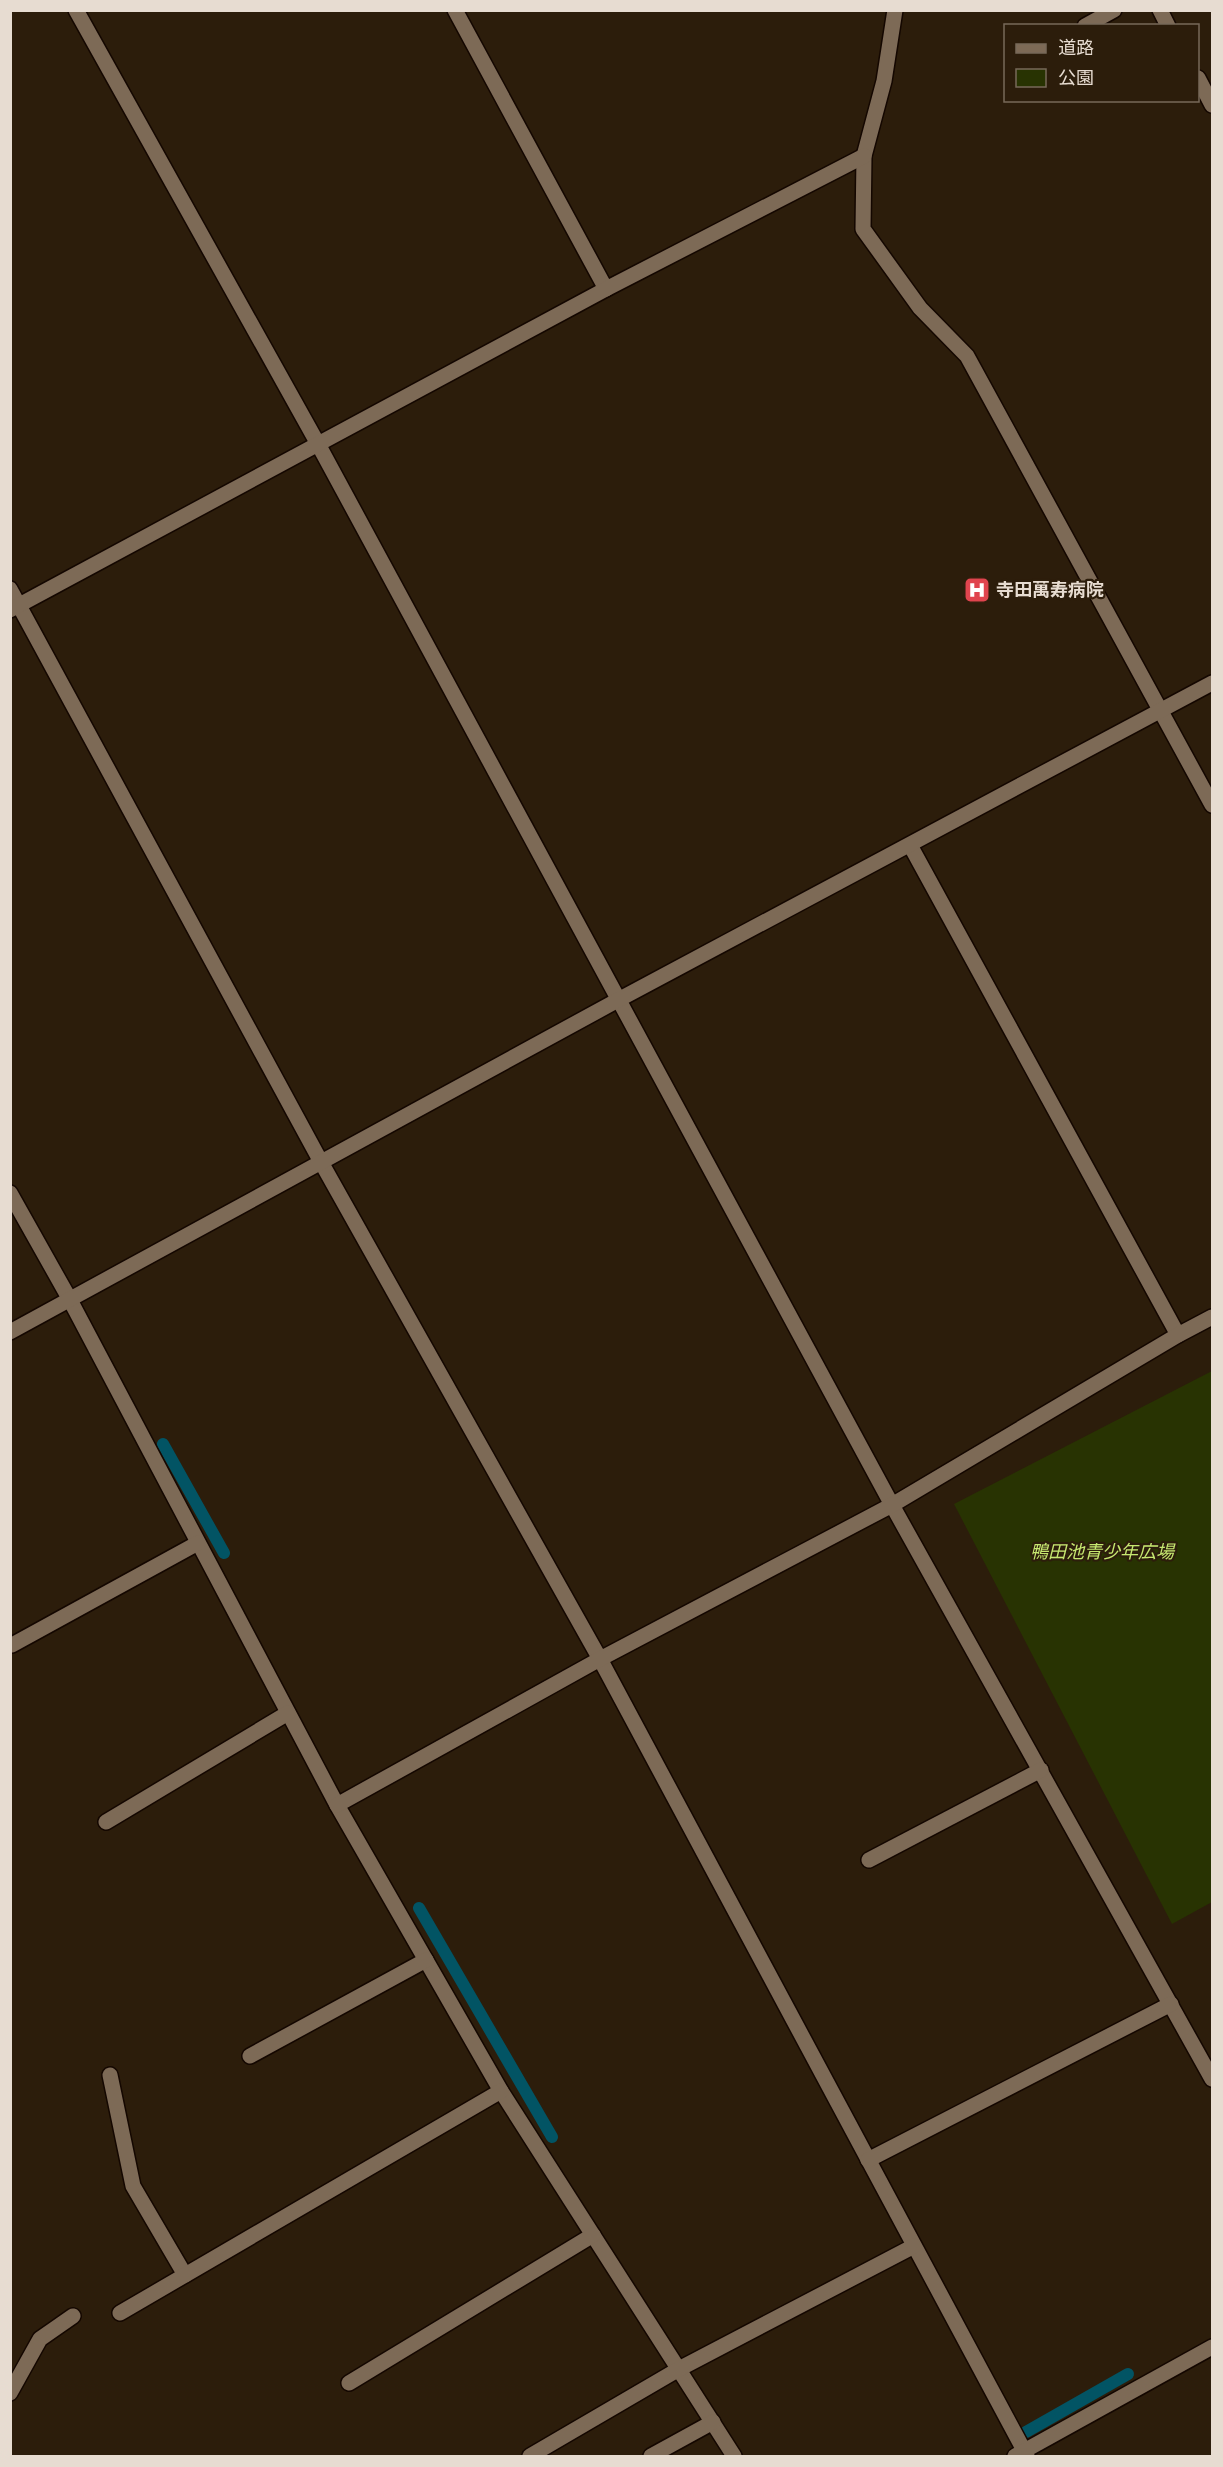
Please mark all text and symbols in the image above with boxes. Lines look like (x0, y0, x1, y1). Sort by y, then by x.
legend (1004, 24, 1199, 102)
text: 道路 (1058, 38, 1094, 58)
text: 公園 (1058, 68, 1094, 88)
hospital icon: 寺田萬寿病院 (962, 575, 992, 605)
place label: 寺田萬寿病院 (996, 580, 1104, 600)
park label: 鴨田池青少年広場 (1030, 1542, 1176, 1562)

